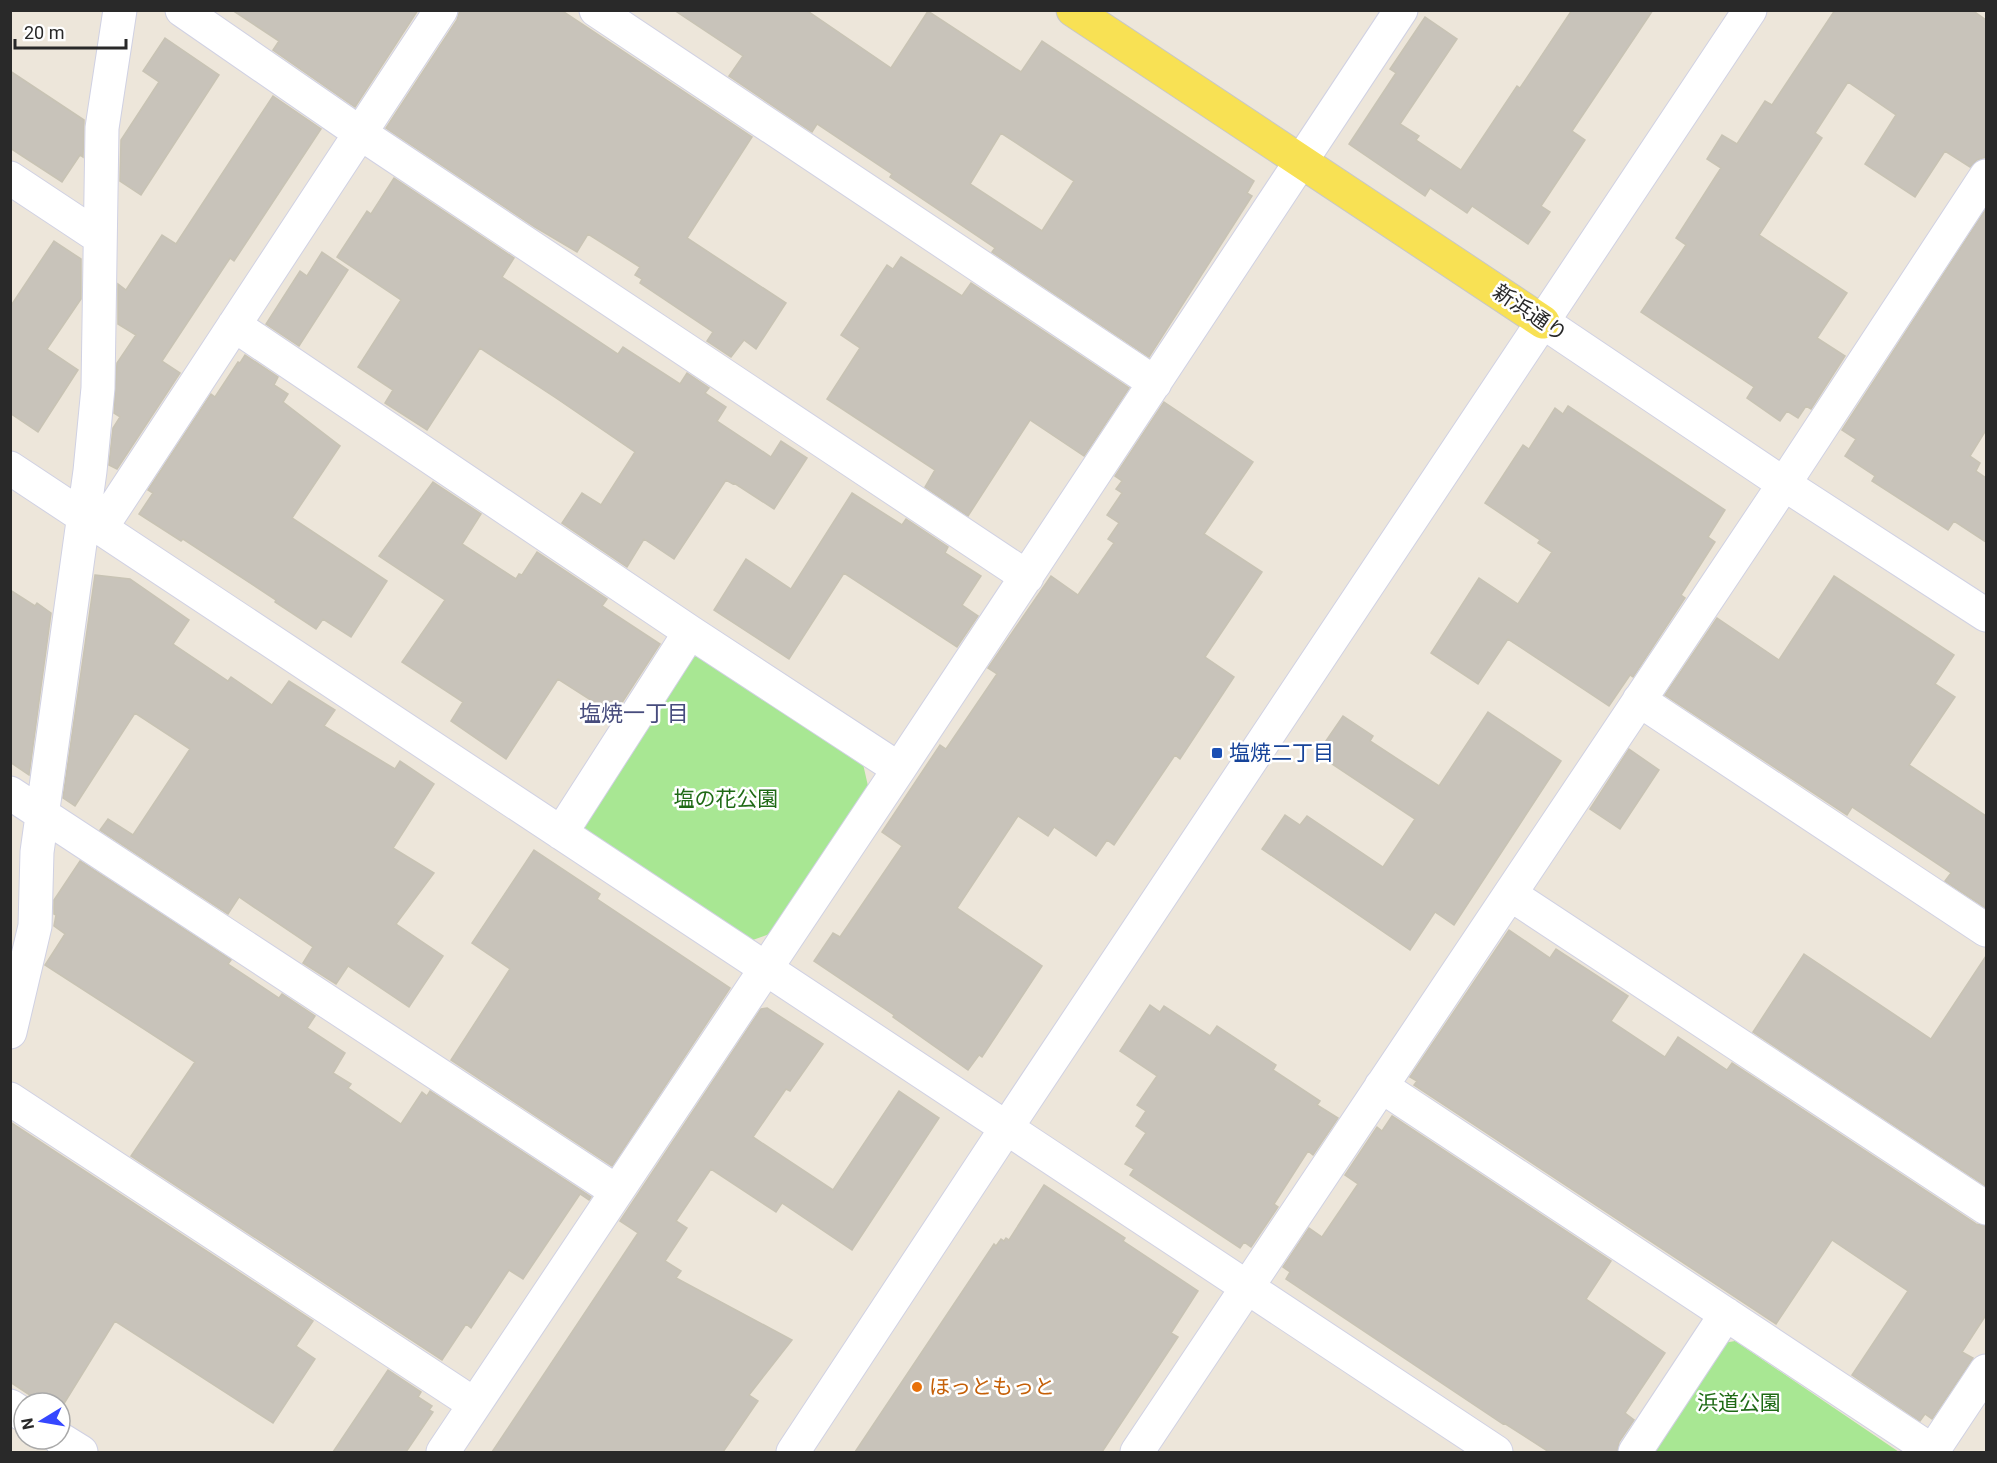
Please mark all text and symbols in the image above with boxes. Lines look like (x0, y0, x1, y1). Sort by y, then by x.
scale bar (15, 12, 126, 50)
text: 20 m (24, 22, 64, 43)
street label: 新浜通り (1488, 280, 1572, 346)
district label: 塩焼一丁目 (579, 701, 689, 726)
place label: 塩焼二丁目 (1229, 741, 1334, 765)
marker: 塩焼二丁目 (1210, 746, 1224, 760)
park label: 塩の花公園 (674, 787, 779, 811)
place label: ほっともっと (929, 1375, 1055, 1399)
marker: ほっともっと (910, 1380, 924, 1394)
north arrow (12, 1391, 72, 1451)
park label: 浜道公園 (1697, 1391, 1781, 1415)
text: N (17, 1416, 38, 1431)

